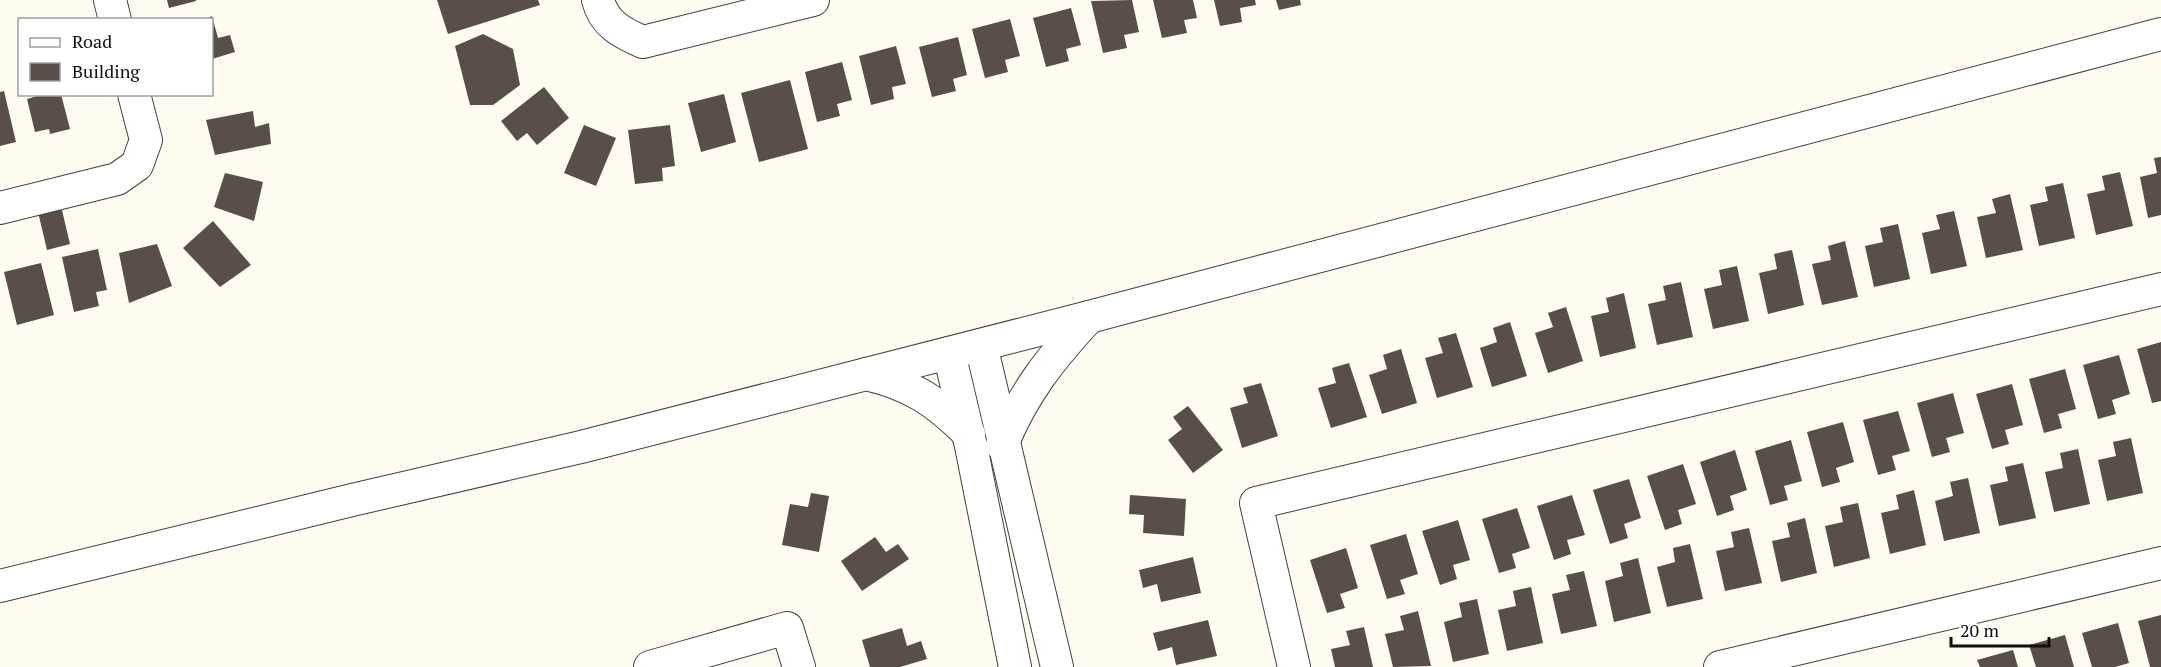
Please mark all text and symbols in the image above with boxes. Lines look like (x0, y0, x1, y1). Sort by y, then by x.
legend (18, 18, 213, 96)
text: Road (72, 29, 112, 53)
text: Building (72, 59, 140, 83)
scale bar (1951, 610, 2048, 648)
text: 20 m (1960, 618, 2000, 642)

